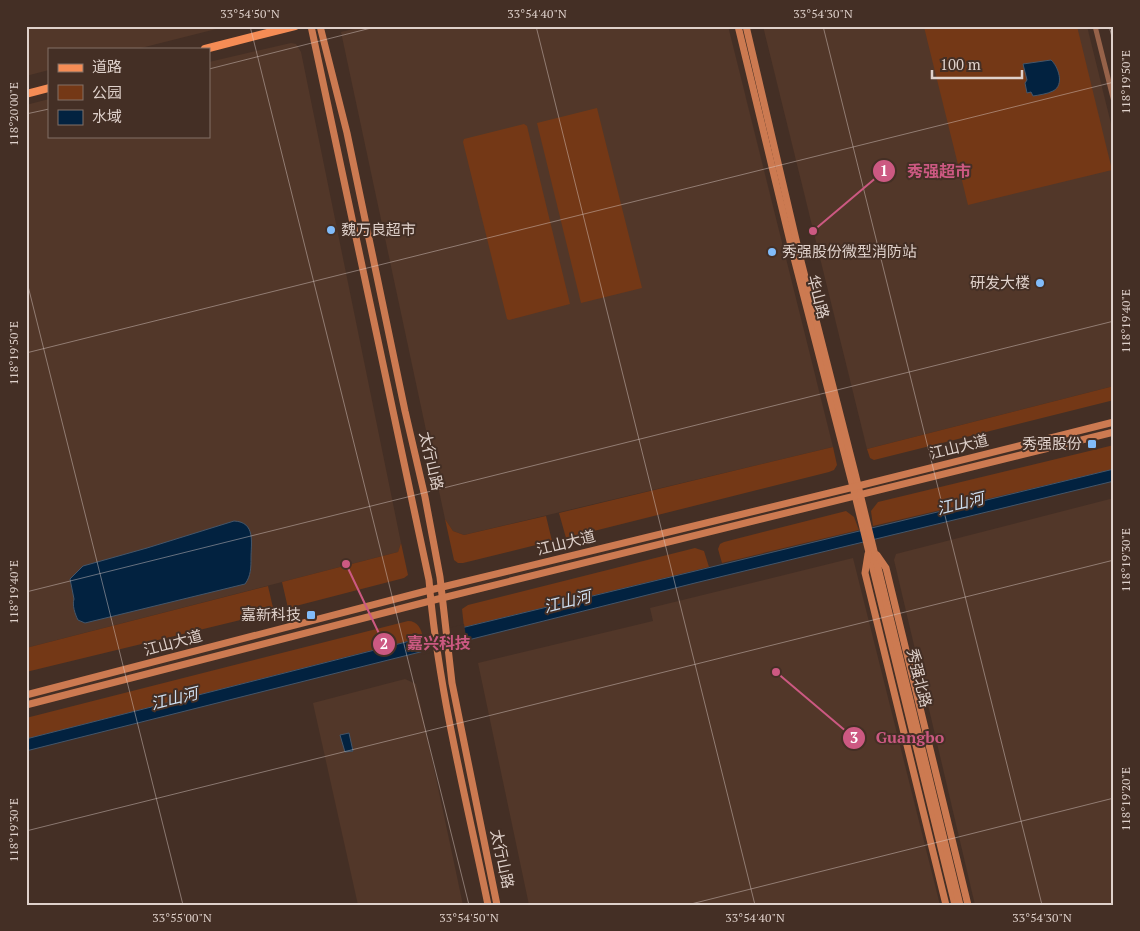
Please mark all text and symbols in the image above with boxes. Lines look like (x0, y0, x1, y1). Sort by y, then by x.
text: 33°54'50"N (220, 6, 280, 21)
text: 33°54'40"N (507, 6, 567, 21)
text: 33°54'30"N (793, 6, 853, 21)
legend (48, 48, 210, 138)
scale bar (932, 48, 1022, 80)
text: 118°19'50"E (1118, 50, 1133, 114)
text: 100 m (940, 54, 981, 74)
text: 道路 (92, 56, 122, 76)
text: 118°20'00"E (6, 82, 21, 146)
text: 公园 (92, 82, 122, 102)
text: 水域 (92, 106, 122, 126)
callout: 秀强超市 (872, 156, 981, 187)
text: 1 (880, 160, 888, 180)
text: 秀强超市 (907, 160, 971, 182)
place label: 魏万良超市 (341, 219, 416, 239)
marker: 魏万良超市 (325, 224, 337, 236)
place label: 秀强股份微型消防站 (782, 241, 917, 261)
marker: 秀强股份微型消防站 (766, 246, 778, 258)
street label: 华山路 (803, 272, 834, 321)
place label: 研发大楼 (970, 272, 1030, 292)
marker: 研发大楼 (1034, 277, 1046, 289)
text: 118°19'40"E (1118, 289, 1133, 353)
text: 118°19'50"E (6, 321, 21, 385)
street label: 太行山路 (415, 429, 448, 492)
street label: 江山大道 (927, 429, 990, 463)
place label: 秀强股份 (1022, 433, 1082, 453)
marker: 秀强股份 (1086, 438, 1098, 450)
water label: 江山河 (934, 486, 989, 519)
street label: 江山大道 (534, 525, 597, 559)
text: 118°19'30"E (1118, 528, 1133, 592)
text: 118°19'40"E (6, 560, 21, 624)
water label: 江山河 (541, 584, 596, 617)
place label: 嘉新科技 (241, 604, 301, 624)
marker: 嘉新科技 (305, 609, 317, 621)
street label: 江山大道 (141, 625, 204, 659)
callout: 嘉兴科技 (372, 628, 481, 659)
text: 嘉兴科技 (407, 632, 471, 654)
text: 2 (380, 633, 388, 653)
street label: 秀强北路 (903, 646, 937, 709)
water label: 江山河 (148, 681, 203, 714)
callout: Guangbo (841, 722, 955, 753)
text: Guangbo (876, 726, 945, 748)
text: 3 (850, 727, 858, 747)
text: 118°19'20"E (1118, 767, 1133, 831)
text: 118°19'30"E (6, 798, 21, 862)
street label: 太行山路 (487, 827, 519, 890)
text: 33°55'00"N (152, 910, 212, 925)
text: 33°54'50"N (439, 910, 499, 925)
text: 33°54'40"N (725, 910, 785, 925)
text: 33°54'30"N (1012, 910, 1072, 925)

